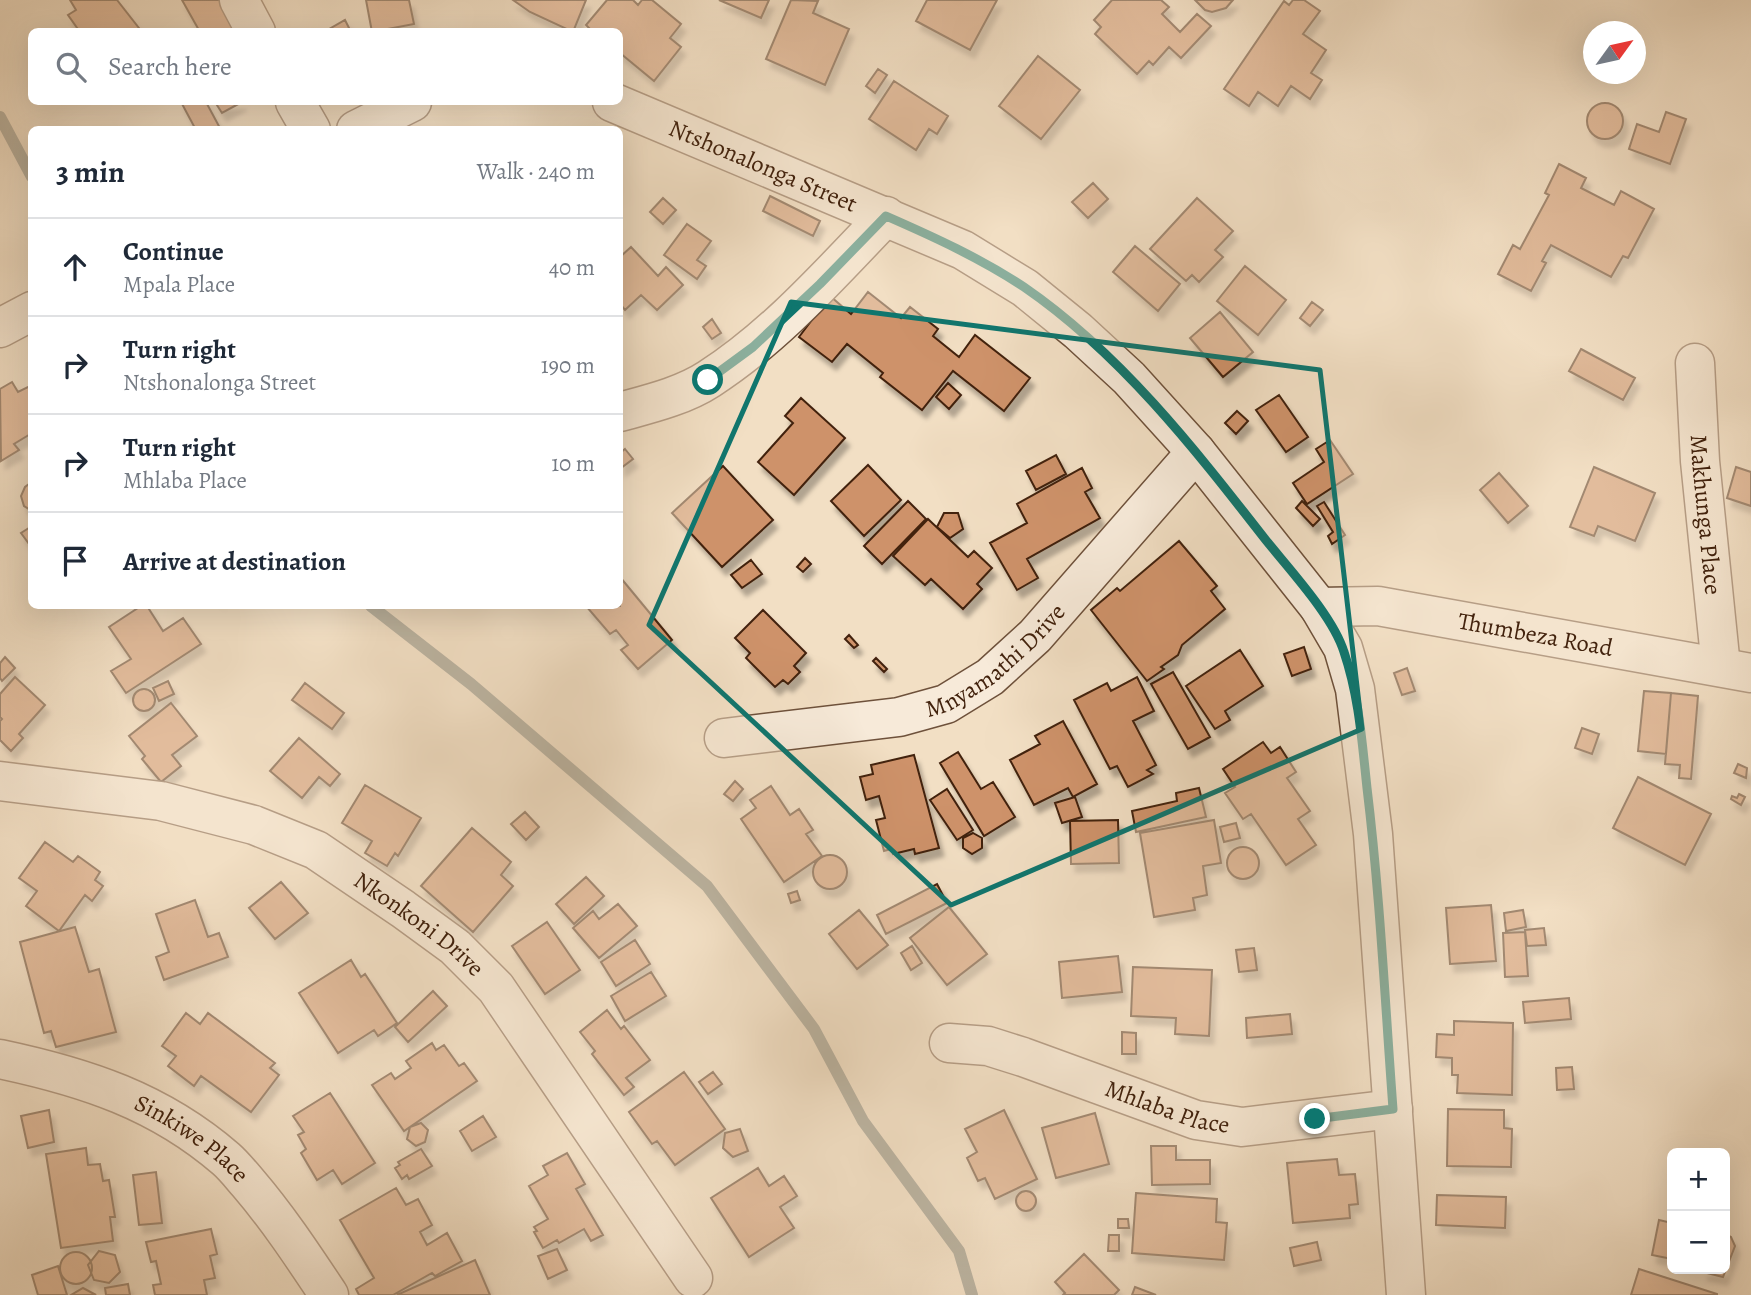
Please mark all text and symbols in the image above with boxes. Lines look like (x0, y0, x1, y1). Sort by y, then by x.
north arrow (1583, 21, 1646, 84)
search box (28, 28, 623, 105)
icon: search (52, 48, 90, 86)
text: Search here (108, 49, 232, 84)
street label: Ntshonalonga Street (664, 112, 862, 220)
text: 3 min (56, 152, 125, 192)
text: Walk · 240 m (477, 156, 595, 187)
text: Continue (123, 234, 224, 269)
icon: ahead (56, 248, 94, 286)
text: 40 m (549, 252, 595, 283)
text: Mpala Place (123, 269, 235, 300)
text: Turn right (123, 332, 236, 367)
icon: right (56, 346, 94, 384)
text: 190 m (541, 350, 595, 381)
route start (692, 364, 723, 395)
text: Ntshonalonga Street (123, 367, 316, 398)
text: Turn right (123, 430, 236, 465)
street label: Makhunga Place (1683, 434, 1730, 596)
icon: right (56, 444, 94, 482)
text: 10 m (551, 448, 595, 479)
text: Mhlaba Place (123, 465, 247, 496)
icon: arrive (56, 542, 94, 580)
text: Arrive at destination (123, 544, 346, 579)
street label: Mnyamathi Drive (922, 597, 1072, 725)
street label: Thumbeza Road (1456, 605, 1616, 664)
street label: Nkonkoni Drive (348, 864, 491, 983)
street label: Mhlaba Place (1101, 1072, 1232, 1141)
street label: Sinkiwe Place (129, 1087, 257, 1189)
route end (1299, 1103, 1330, 1134)
map controls (1667, 1148, 1730, 1274)
button: + (1667, 1148, 1730, 1211)
button: − (1667, 1211, 1730, 1274)

